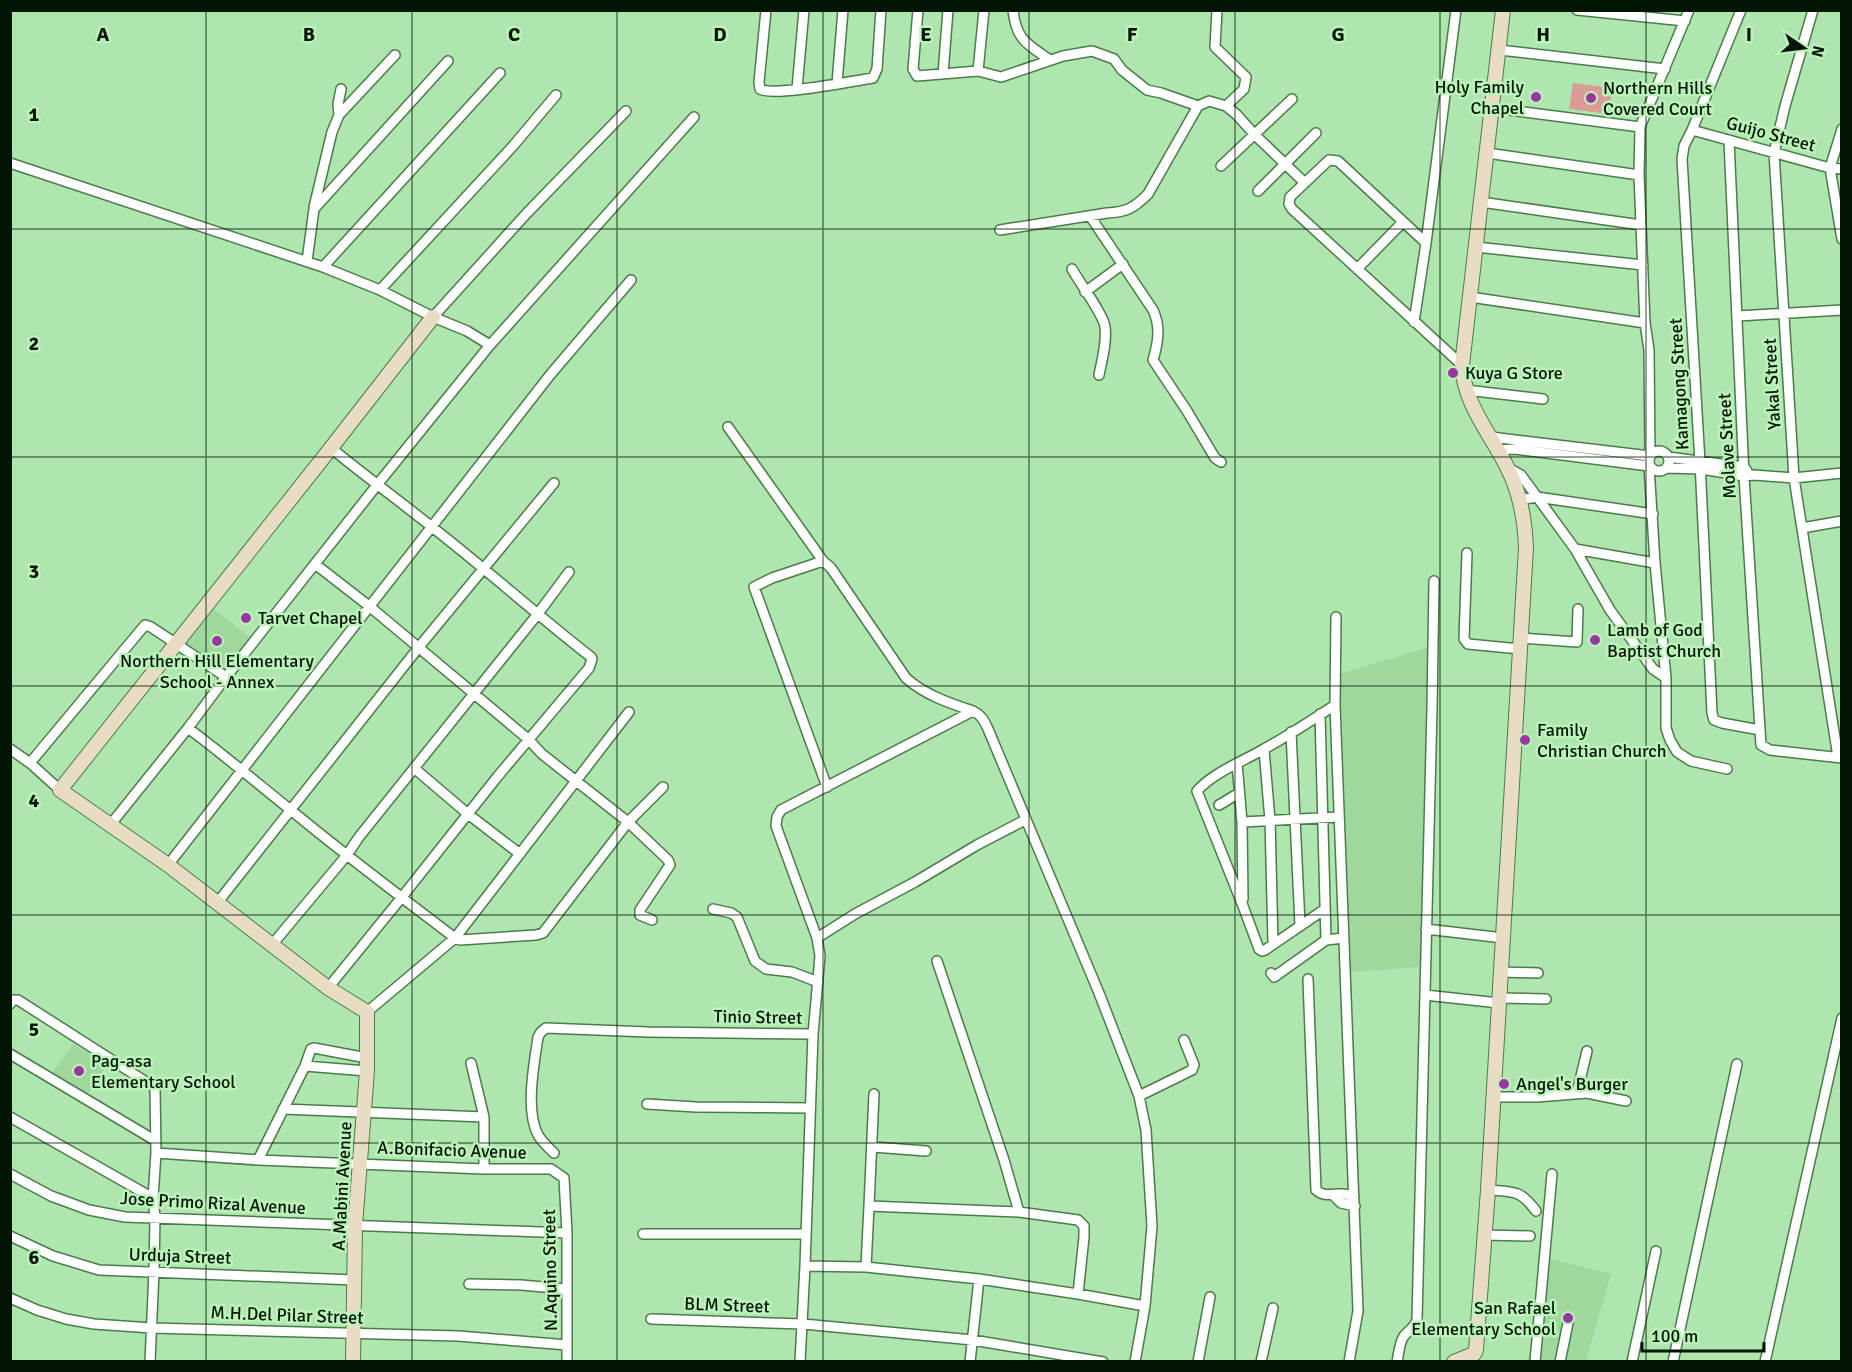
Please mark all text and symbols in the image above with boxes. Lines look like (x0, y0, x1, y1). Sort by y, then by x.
north arrow (1774, 18, 1834, 78)
text: A (97, 22, 110, 47)
text: B (303, 22, 315, 47)
text: C (508, 22, 520, 47)
text: D (713, 22, 727, 47)
text: E (920, 22, 932, 47)
text: F (1127, 22, 1138, 47)
text: G (1331, 22, 1345, 47)
text: H (1536, 22, 1550, 47)
text: I (1746, 22, 1752, 47)
text: N (1807, 44, 1829, 59)
place label: Holy Family Chapel (1434, 76, 1525, 119)
place label: Northern Hills Covered Court (1603, 77, 1712, 120)
marker: Holy Family Chapel (1529, 90, 1543, 104)
marker: Northern Hills Covered Court (1584, 91, 1598, 105)
text: 1 (29, 102, 40, 127)
street label: Guijo Street (1724, 112, 1818, 156)
street label: Kamagong Street (1665, 317, 1693, 451)
text: 2 (29, 331, 39, 356)
street label: Yakal Street (1759, 338, 1785, 430)
place label: Kuya G Store (1465, 362, 1563, 384)
marker: Kuya G Store (1446, 366, 1460, 380)
street label: Molave Street (1713, 393, 1741, 499)
text: 3 (29, 559, 39, 584)
place label: Tarvet Chapel (258, 607, 363, 629)
marker: Tarvet Chapel (239, 611, 253, 625)
place label: Lamb of God Baptist Church (1607, 619, 1721, 662)
marker: Lamb of God Baptist Church (1588, 633, 1602, 647)
marker: Northern Hill Elementary School - Annex (210, 634, 224, 648)
place label: Northern Hill Elementary School - Annex (120, 650, 315, 693)
place label: Family Christian Church (1537, 719, 1667, 762)
marker: Family Christian Church (1518, 733, 1532, 747)
text: 4 (29, 788, 40, 813)
street label: Tinio Street (713, 1005, 803, 1029)
text: 5 (29, 1017, 39, 1042)
place label: Pag-asa Elementary School (91, 1050, 236, 1093)
marker: Pag-asa Elementary School (72, 1064, 86, 1078)
place label: Angel's Burger (1516, 1073, 1628, 1095)
marker: Angel's Burger (1497, 1077, 1511, 1091)
street label: A.Mabini Avenue (328, 1121, 356, 1251)
street label: A.Bonifacio Avenue (377, 1136, 527, 1164)
street label: Jose Primo Rizal Avenue (120, 1187, 306, 1219)
street label: N.Aquino Street (538, 1209, 562, 1331)
street label: Urduja Street (128, 1243, 232, 1269)
text: 6 (29, 1245, 40, 1270)
street label: BLM Street (684, 1293, 770, 1317)
place label: San Rafael Elementary School (1411, 1297, 1556, 1340)
street label: M.H.Del Pilar Street (210, 1301, 364, 1329)
marker: San Rafael Elementary School (1561, 1311, 1575, 1325)
scale bar (1642, 1315, 1764, 1353)
text: 100 m (1651, 1325, 1698, 1347)

